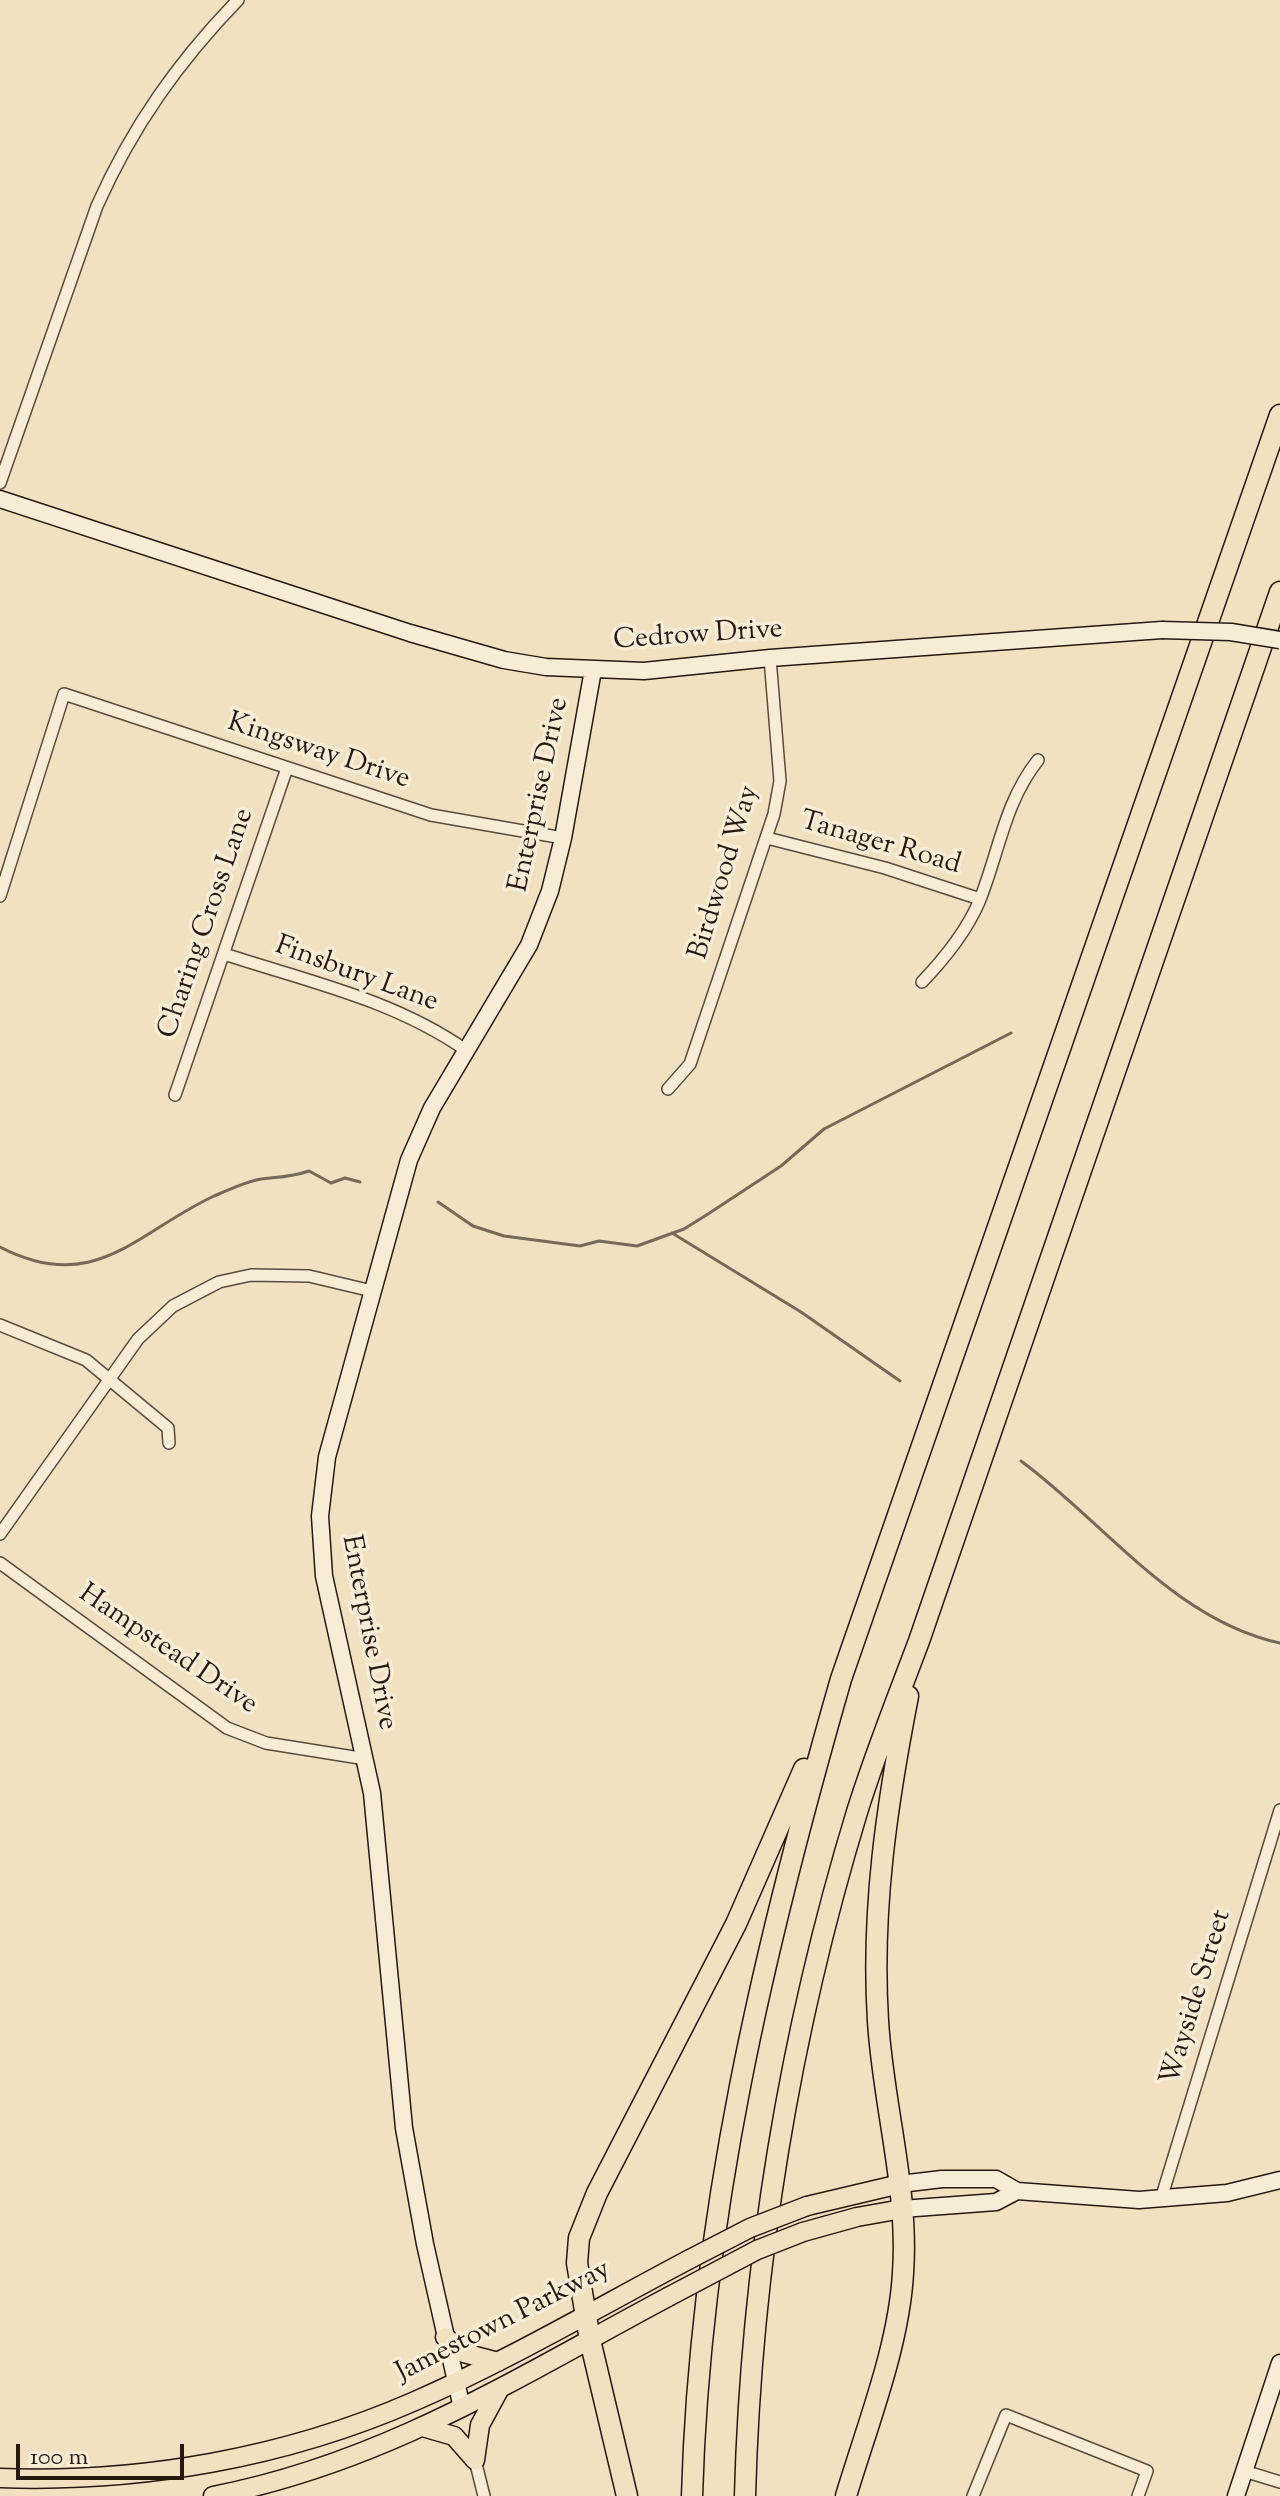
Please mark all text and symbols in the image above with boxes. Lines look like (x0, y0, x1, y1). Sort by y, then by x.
street label: Cedrow Drive (612, 614, 784, 660)
street label: Enterprise Drive (504, 695, 578, 895)
street label: Kingsway Drive (223, 708, 413, 798)
street label: Birdwood Way (684, 782, 768, 964)
street label: Charing Cross Lane (153, 805, 263, 1043)
street label: Tanager Road (796, 806, 964, 884)
street label: Finsbury Lane (270, 931, 442, 1021)
street label: Enterprise Drive (332, 1533, 402, 1733)
street label: Hampstead Drive (71, 1579, 263, 1723)
street label: Wayside Street (1155, 1906, 1241, 2090)
street label: Jamestown Parkway (391, 2254, 617, 2392)
scale bar (20, 2428, 188, 2478)
text: 100 m (30, 2441, 88, 2475)

